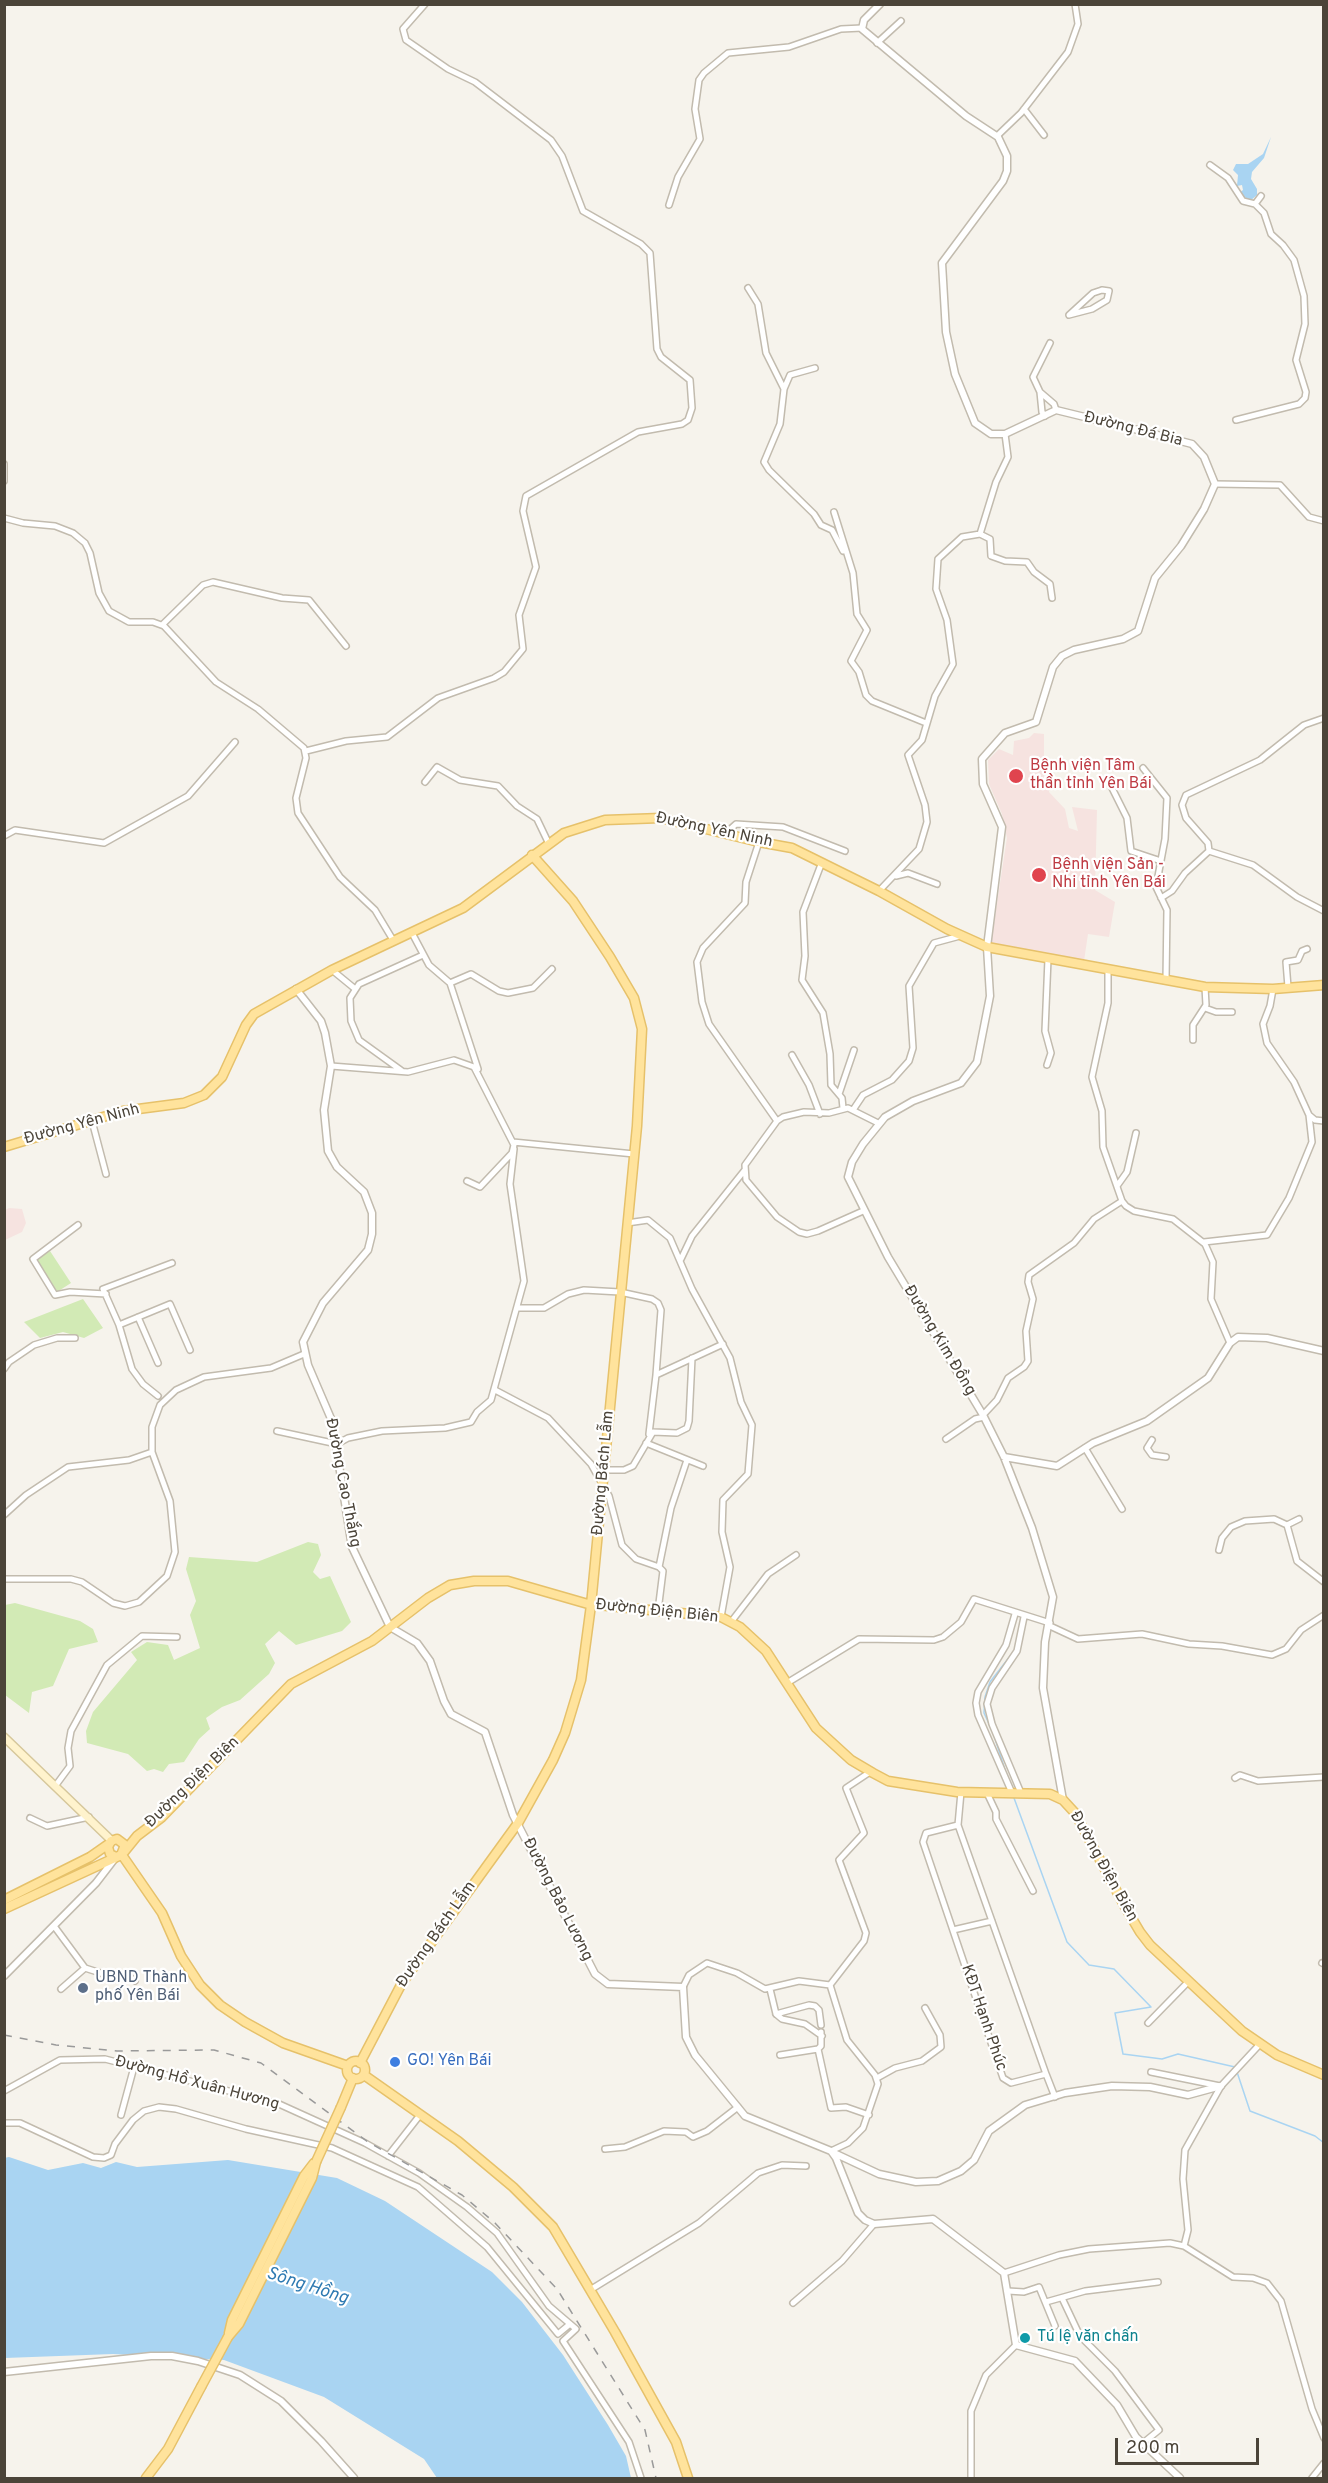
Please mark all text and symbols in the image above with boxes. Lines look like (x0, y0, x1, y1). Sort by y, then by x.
street label: Đường Đá Bia (1082, 409, 1184, 451)
place label: Bệnh viện Tâm thần tỉnh Yên Bái (1030, 757, 1152, 795)
marker: Bệnh viện Tâm thần tỉnh Yên Bái (1007, 767, 1025, 785)
street label: Đường Yên Ninh (654, 809, 774, 853)
place label: Bệnh viện Sản - Nhi tỉnh Yên Bái (1052, 856, 1166, 894)
marker: Bệnh viện Sản - Nhi tỉnh Yên Bái (1030, 866, 1048, 884)
street label: Đường Yên Ninh (22, 1100, 142, 1150)
street label: Đường Kim Đồng (899, 1282, 979, 1400)
street label: Đường Bách Lẫm (589, 1410, 619, 1536)
street label: Đường Cao Thắng (320, 1417, 364, 1549)
street label: Đường Điện Biên (595, 1596, 719, 1628)
street label: Đường Điện Biên (142, 1733, 244, 1833)
street label: Đường Điện Biên (1065, 1808, 1141, 1926)
street label: Đường Bảo Lương (518, 1835, 596, 1965)
street label: Đường Bách Lẫm (393, 1878, 481, 1992)
street label: KĐT Hạnh Phúc (956, 1962, 1010, 2074)
place label: UBND Thành phố Yên Bái (95, 1969, 187, 2007)
marker: UBND Thành phố Yên Bái (76, 1981, 90, 1995)
place label: GO! Yên Bái (407, 2052, 492, 2072)
street label: Đường Hồ Xuân Hương (113, 2053, 281, 2115)
marker: GO! Yên Bái (388, 2055, 402, 2069)
water label: Sông Hồng (263, 2264, 351, 2310)
place label: Tú lệ văn chấn (1037, 2328, 1139, 2348)
marker: Tú lệ văn chấn (1018, 2331, 1032, 2345)
scale bar (1118, 2426, 1262, 2464)
text: 200 m (1126, 2437, 1179, 2460)

